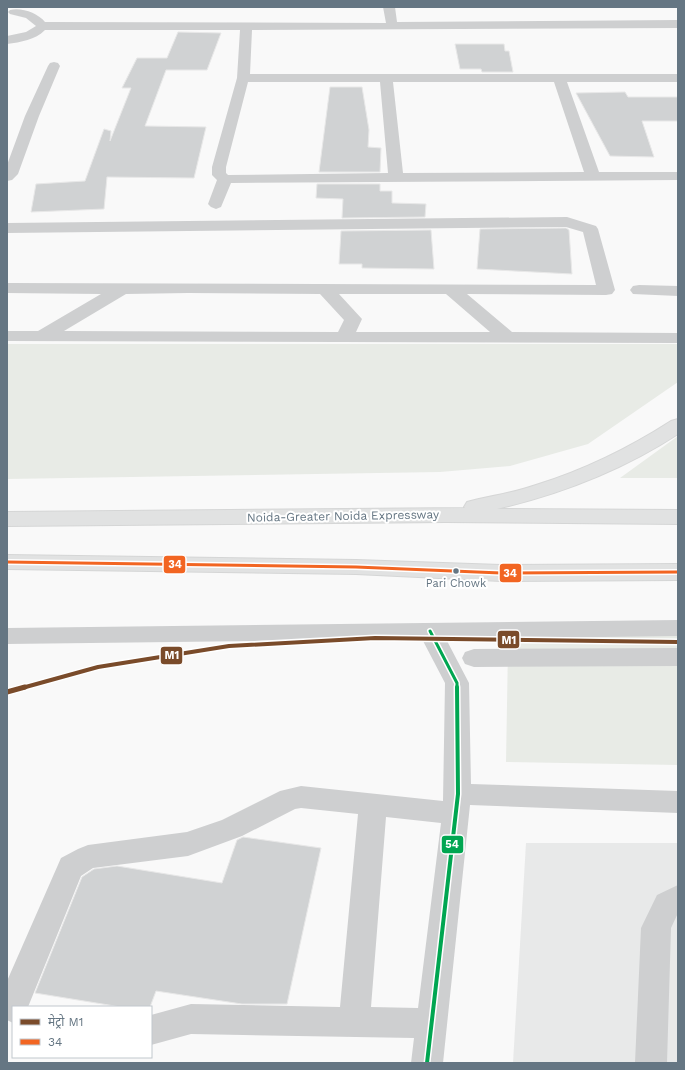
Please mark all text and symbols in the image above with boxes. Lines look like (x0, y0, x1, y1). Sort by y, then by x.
street label: Noida-Greater Noida Expressway (247, 507, 440, 525)
line badge: 34 (163, 555, 186, 574)
text: 34 (168, 558, 182, 571)
line badge: 34 (499, 563, 522, 583)
marker: Pari Chowk (451, 566, 461, 576)
text: 34 (503, 567, 517, 580)
place label: Pari Chowk (426, 577, 486, 590)
line badge: M1 (497, 630, 520, 649)
text: M1 (502, 634, 516, 647)
line badge: M1 (160, 646, 183, 665)
text: M1 (165, 649, 179, 662)
line badge: 54 (441, 835, 464, 854)
text: 54 (445, 838, 459, 851)
legend (12, 1006, 152, 1058)
text: मेट्रो M1 (48, 1014, 83, 1029)
text: 34 (48, 1035, 62, 1049)

